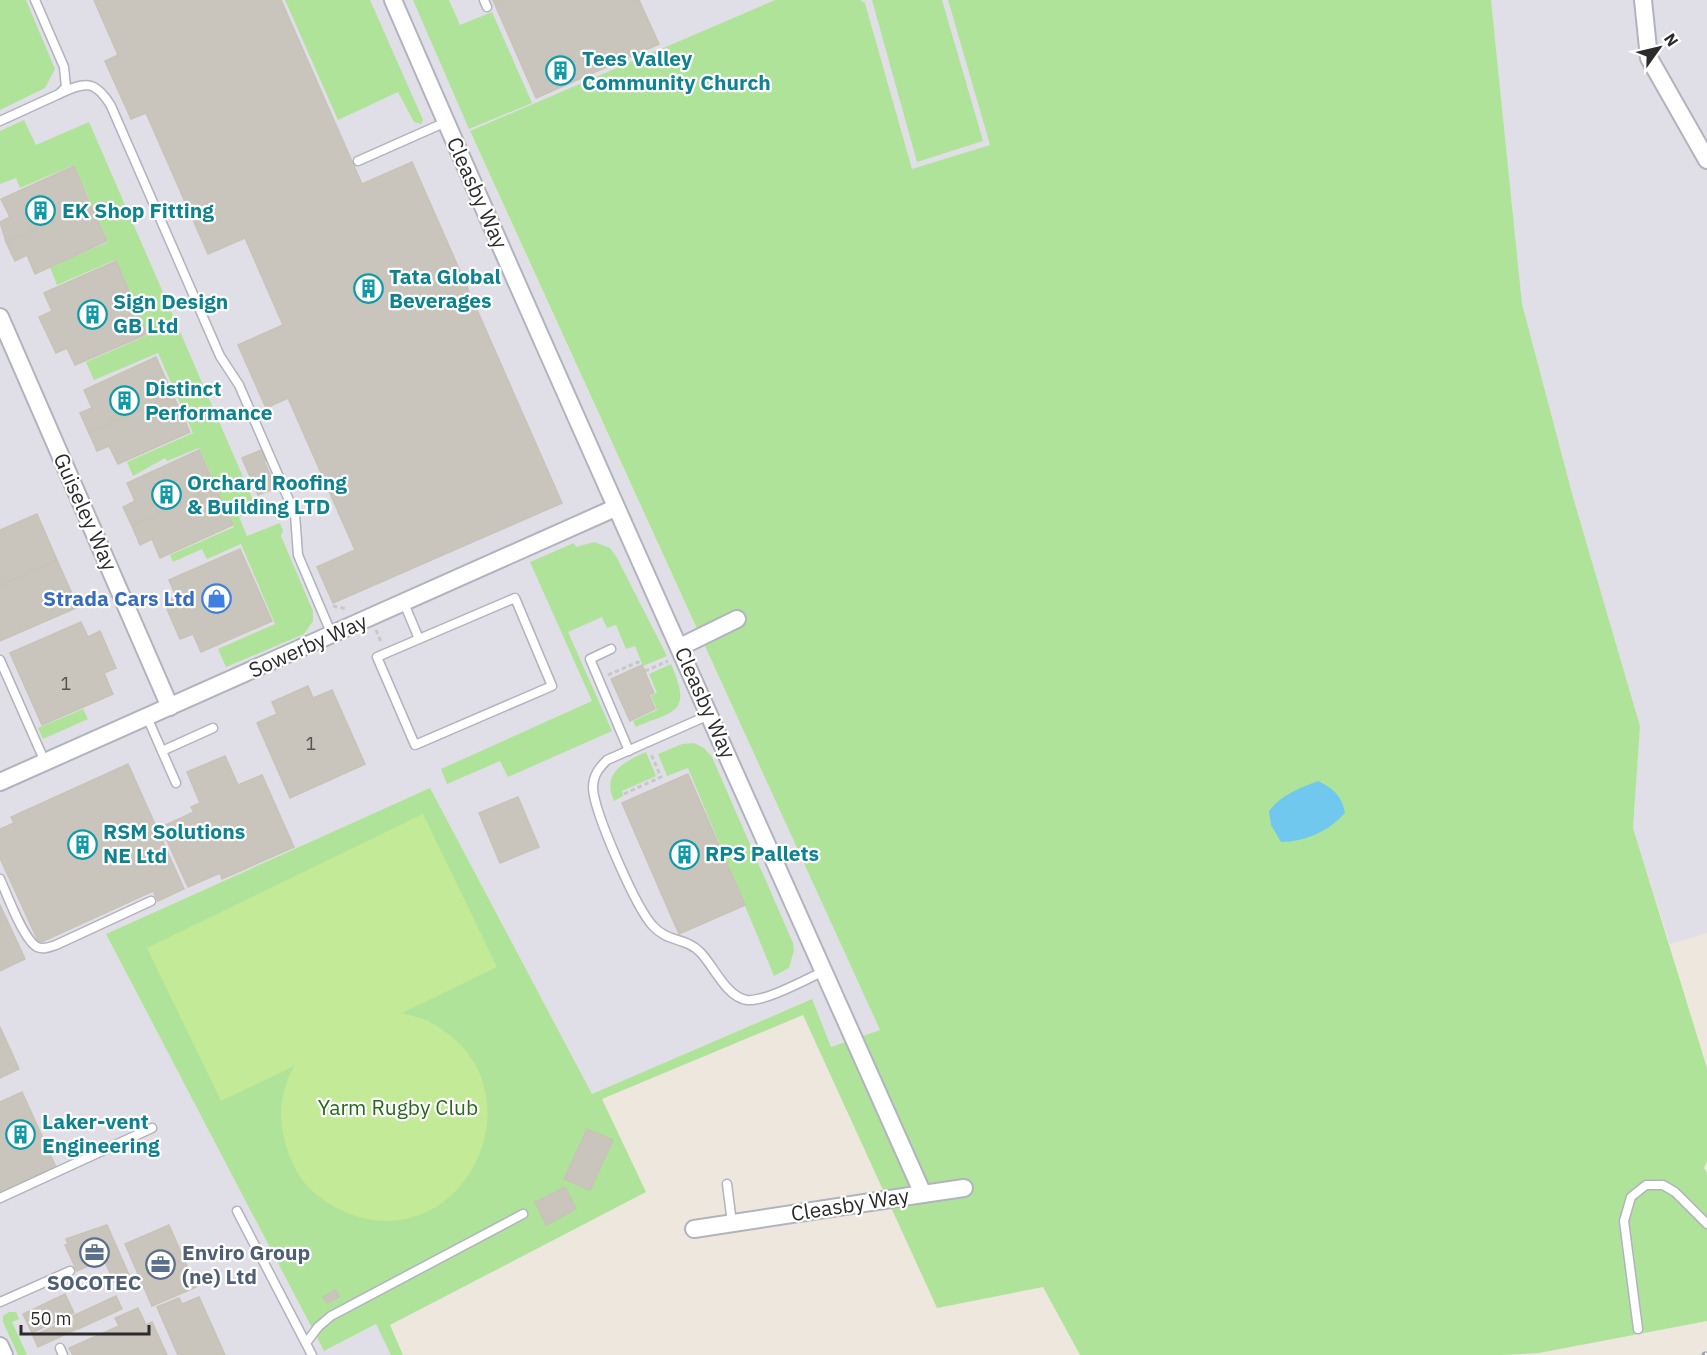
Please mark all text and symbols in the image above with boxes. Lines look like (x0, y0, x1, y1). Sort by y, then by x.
north arrow (1629, 18, 1689, 78)
text: N (1660, 29, 1683, 50)
place label: Tees Valley Community Church (582, 44, 771, 96)
building icon: Tees Valley Community Church (545, 55, 577, 87)
street label: Cleasby Way (441, 132, 515, 253)
building icon: EK Shop Fitting (25, 195, 57, 227)
place label: EK Shop Fitting (62, 196, 214, 224)
place label: Tata Global Beverages (389, 262, 501, 314)
building icon: Tata Global Beverages (352, 273, 384, 305)
place label: Sign Design GB Ltd (113, 287, 228, 339)
building icon: Sign Design GB Ltd (76, 298, 108, 330)
place label: Distinct Performance (145, 374, 273, 426)
building icon: Distinct Performance (108, 385, 140, 417)
street label: Guiseley Way (47, 448, 125, 575)
place label: Orchard Roofing & Building LTD (187, 468, 347, 520)
building icon: Orchard Roofing & Building LTD (150, 479, 182, 511)
shop icon: Strada Cars Ltd (200, 583, 232, 615)
place label: Strada Cars Ltd (43, 584, 195, 612)
street label: Sowerby Way (244, 606, 372, 684)
street label: Cleasby Way (669, 642, 743, 763)
house number: 1 (61, 672, 71, 695)
house number: 1 (306, 732, 316, 755)
place label: RSM Solutions NE Ltd (103, 817, 245, 869)
building icon: RSM Solutions NE Ltd (66, 828, 98, 860)
building icon: RPS Pallets (668, 838, 700, 870)
place label: RPS Pallets (705, 839, 819, 867)
park label: Yarm Rugby Club (318, 1093, 478, 1121)
place label: Laker-vent Engineering (42, 1107, 160, 1159)
building icon: Laker-vent Engineering (5, 1118, 37, 1150)
street label: Cleasby Way (789, 1181, 911, 1227)
office icon: SOCOTEC (78, 1236, 110, 1268)
place label: Enviro Group (ne) Ltd (182, 1238, 310, 1290)
office icon: Enviro Group (ne) Ltd (145, 1249, 177, 1281)
place label: SOCOTEC (47, 1268, 142, 1296)
scale bar (21, 1298, 148, 1336)
text: 50 m (30, 1307, 72, 1330)

